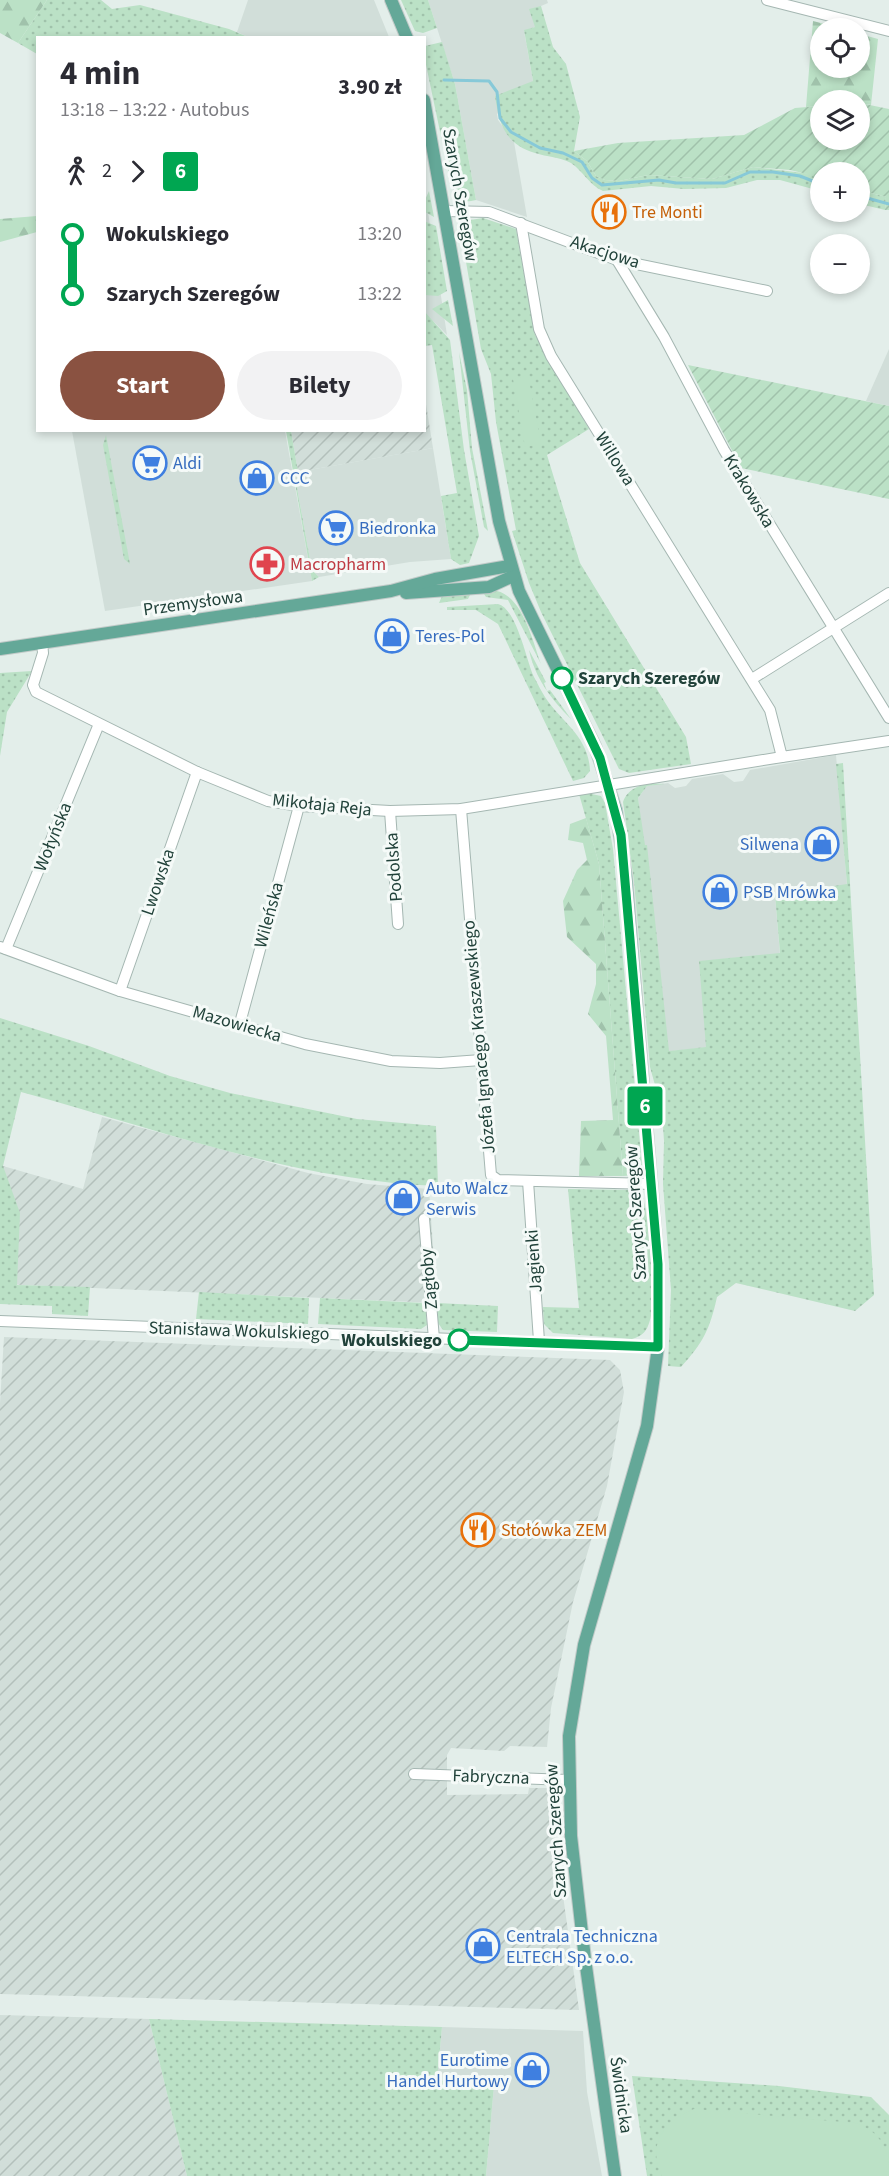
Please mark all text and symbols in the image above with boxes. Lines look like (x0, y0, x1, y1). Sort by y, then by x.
map controls (810, 18, 870, 294)
button: locate (810, 18, 870, 78)
text: 4 min (60, 50, 140, 97)
text: 3.90 zł (338, 71, 402, 103)
button: layers (810, 90, 870, 150)
text: 13:18 – 13:22 · Autobus (60, 96, 249, 124)
street label: Szarych Szeregów (436, 126, 484, 264)
icon: walk (60, 155, 93, 188)
icon: forward (121, 155, 154, 188)
text: 6 (175, 156, 186, 186)
text: 2 (102, 157, 112, 185)
button: + (810, 162, 870, 222)
restaurant icon: Tre Monti (591, 194, 627, 230)
place label: Tre Monti (632, 200, 703, 225)
text: Wokulskiego (106, 218, 229, 250)
text: 13:20 (357, 220, 402, 248)
street label: Akacjowa (567, 229, 643, 275)
button: − (810, 234, 870, 294)
text: Szarych Szeregów (106, 278, 280, 310)
text: 13:22 (357, 280, 402, 308)
button: Start (60, 351, 225, 420)
button: Bilety (237, 351, 402, 420)
street label: Willowa (589, 427, 641, 491)
supermarket icon: Aldi (132, 445, 168, 481)
street label: Krakowska (717, 449, 781, 533)
place label: Aldi (173, 451, 202, 476)
shop icon: CCC (239, 460, 275, 496)
place label: CCC (280, 466, 310, 491)
supermarket icon: Biedronka (318, 510, 354, 546)
place label: Biedronka (359, 516, 436, 541)
pharmacy icon: Macropharm (249, 546, 285, 582)
place label: Macropharm (290, 552, 386, 577)
street label: Przemysłowa (141, 584, 245, 622)
shop icon: Teres-Pol (374, 618, 410, 654)
place label: Teres-Pol (415, 624, 485, 649)
place label: Szarych Szeregów (578, 666, 721, 691)
marker: Szarych Szeregów (551, 667, 573, 689)
street label: Mikołaja Reja (271, 787, 373, 823)
street label: Wołyńska (28, 799, 78, 875)
shop icon: Silwena (804, 826, 840, 862)
street label: Podolska (379, 832, 409, 902)
place label: Silwena (740, 832, 799, 857)
street label: Lwowska (135, 845, 181, 919)
shop icon: PSB Mrówka (702, 874, 738, 910)
street label: Wileńska (248, 879, 290, 951)
place label: PSB Mrówka (743, 880, 836, 905)
street label: Józefa Ignacego Kraszewskiego (456, 919, 502, 1155)
street label: Mazowiecka (190, 999, 284, 1049)
line badge: 6 (626, 1086, 664, 1126)
text: 6 (639, 1091, 651, 1121)
street label: Szarych Szeregów (619, 1145, 653, 1281)
place label: Auto Walcz Serwis (426, 1176, 508, 1222)
shop icon: Auto Walcz Serwis (385, 1180, 421, 1216)
street label: Jagienki (519, 1229, 549, 1293)
street label: Zagłoby (414, 1247, 444, 1310)
street label: Stanisława Wokulskiego (148, 1315, 330, 1347)
place label: Wokulskiego (341, 1328, 442, 1353)
marker: Wokulskiego (448, 1329, 470, 1351)
restaurant icon: Stołówka ZEM (460, 1512, 496, 1548)
place label: Stołówka ZEM (501, 1518, 607, 1543)
street label: Fabryczna (452, 1763, 530, 1791)
street label: Szarych Szeregów (539, 1763, 573, 1899)
place label: Centrala Techniczna ELTECH Sp. z o.o. (506, 1924, 658, 1970)
shop icon: Centrala Techniczna ELTECH Sp. z o.o. (465, 1928, 501, 1964)
place label: Eurotime Handel Hurtowy (387, 2048, 510, 2094)
shop icon: Eurotime Handel Hurtowy (514, 2052, 550, 2088)
street label: Świdnicka (603, 2055, 639, 2135)

